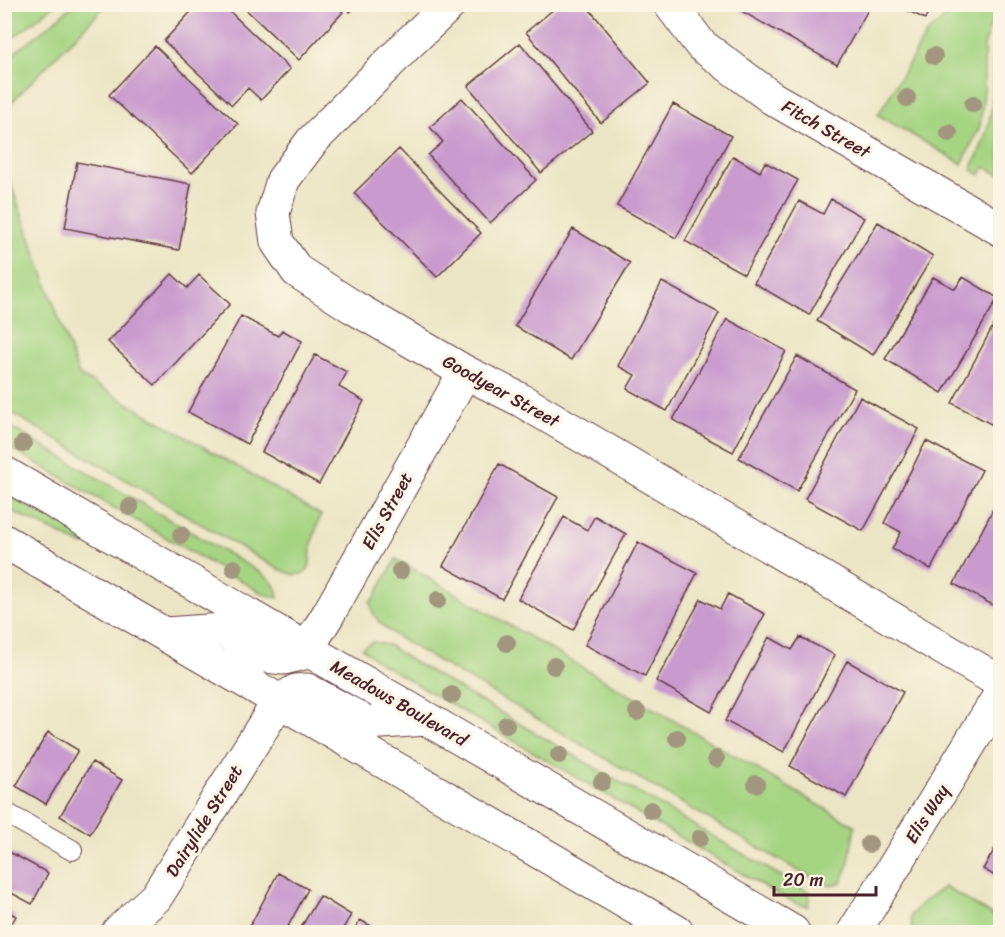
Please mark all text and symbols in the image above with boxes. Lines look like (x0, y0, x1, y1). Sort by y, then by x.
street label: Fitch Street (776, 91, 877, 168)
street label: Goodyear Street (436, 346, 566, 437)
street label: Elis Street (352, 466, 422, 556)
street label: Meadows Boulevard (324, 651, 475, 756)
street label: Dairylide Street (157, 758, 251, 883)
street label: Elis Way (896, 777, 958, 850)
scale bar (774, 859, 876, 897)
text: 20 m (783, 864, 823, 896)

